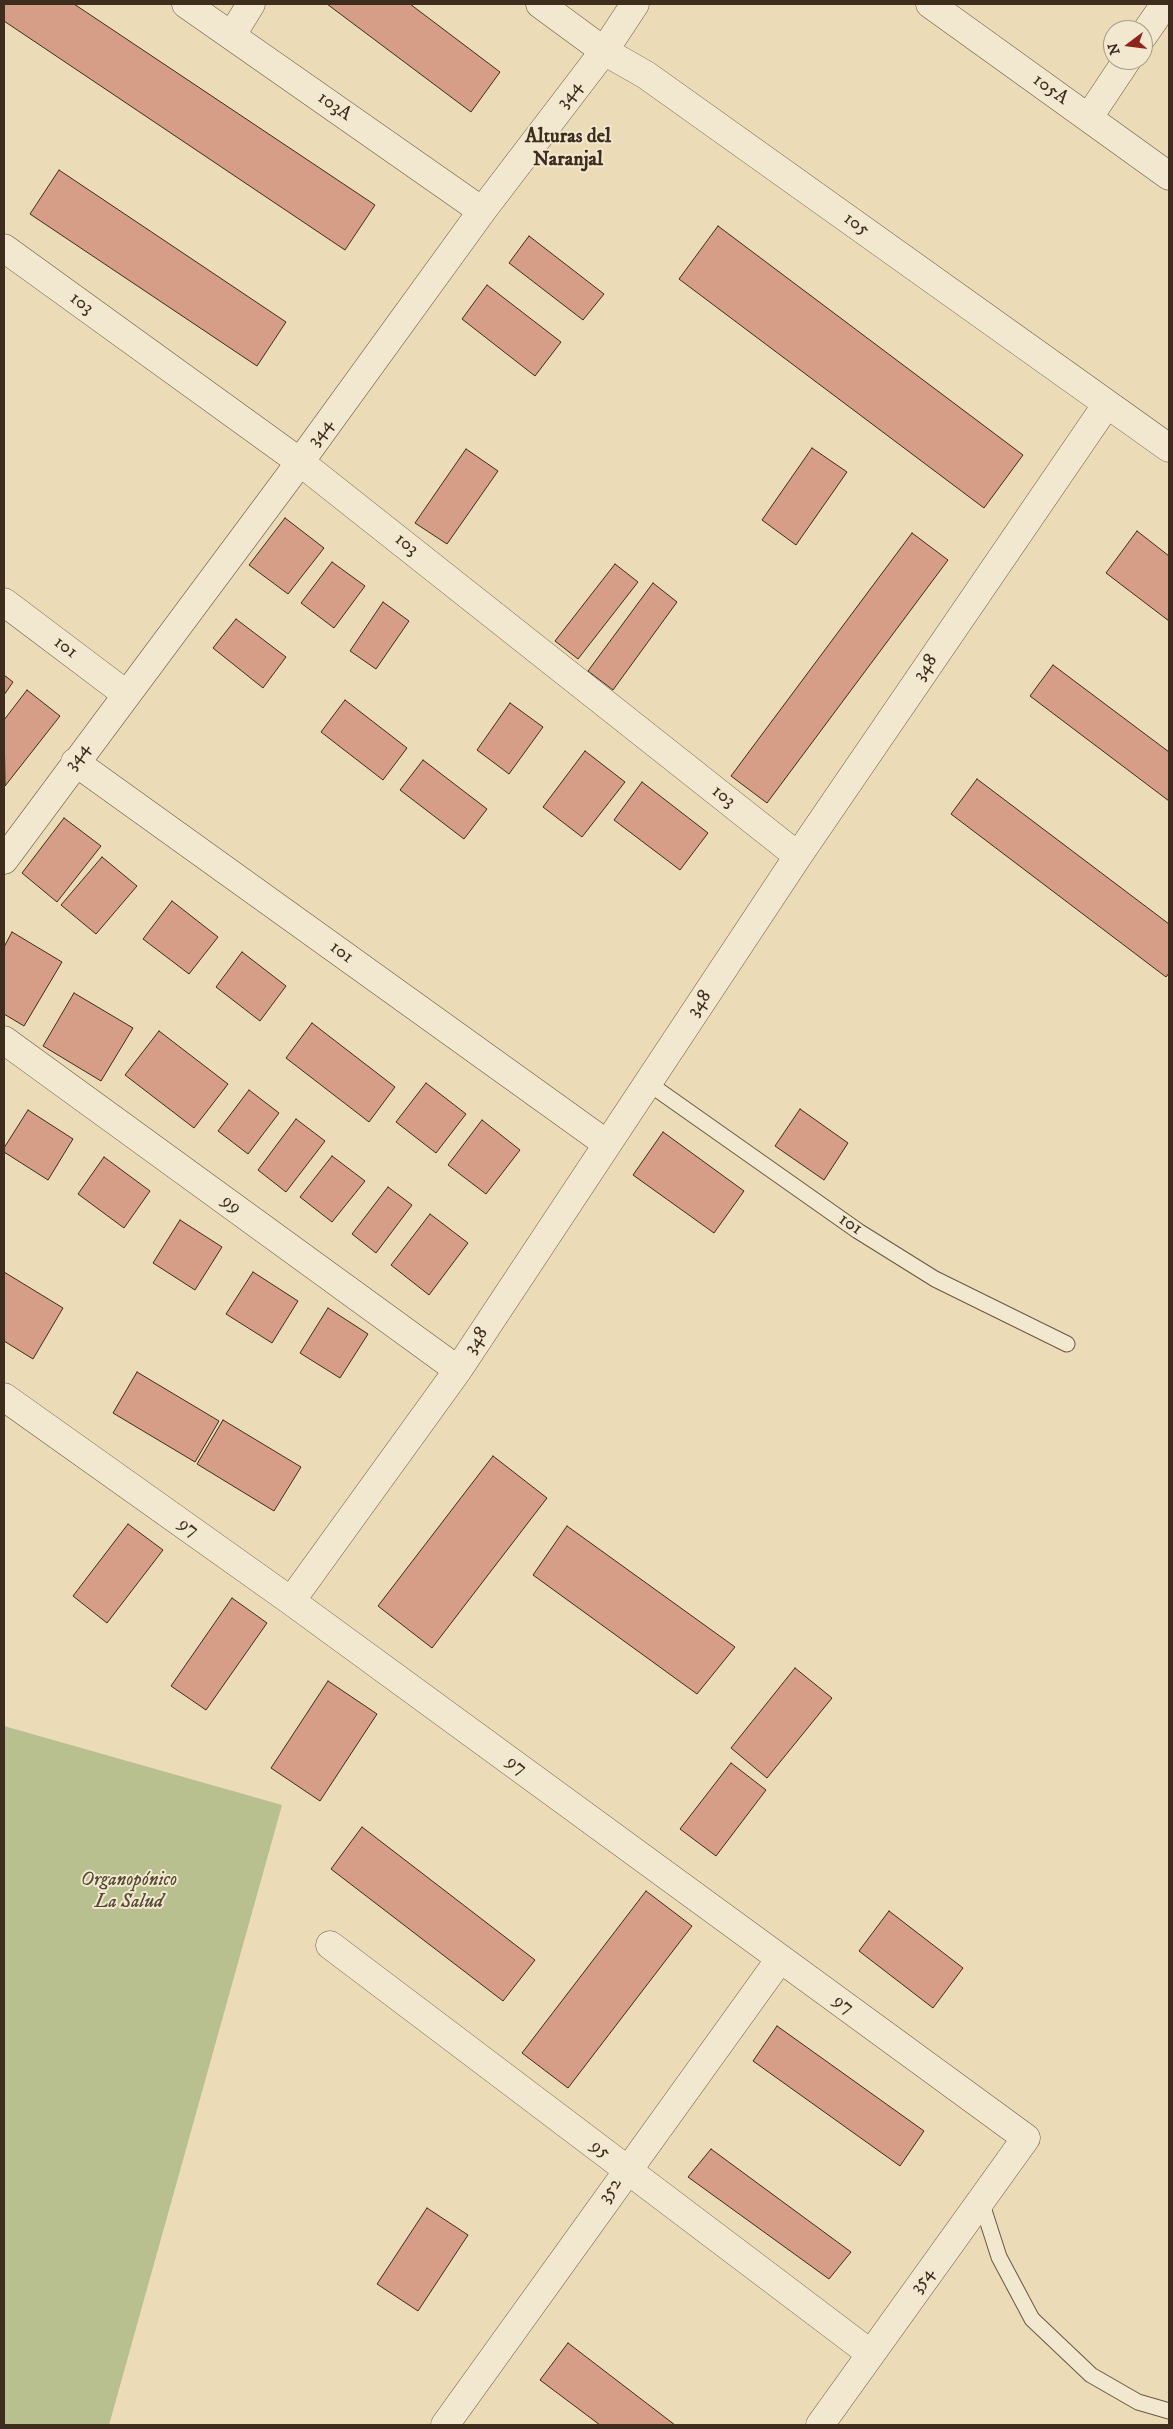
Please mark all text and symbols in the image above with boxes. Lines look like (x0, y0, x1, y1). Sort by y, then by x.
north arrow (1103, 20, 1153, 70)
text: N (1104, 41, 1125, 57)
street label: 105A (1028, 69, 1072, 111)
street label: 344 (552, 77, 588, 113)
street label: 103A (313, 87, 355, 127)
district label: Alturas del Naranjal (525, 126, 611, 173)
street label: 105 (839, 208, 873, 242)
street label: 103 (65, 288, 97, 320)
street label: 344 (303, 415, 339, 451)
street label: 103 (389, 529, 423, 561)
street label: 101 (49, 632, 81, 664)
street label: 348 (909, 650, 943, 686)
street label: 344 (60, 739, 96, 775)
street label: 103 (706, 781, 740, 813)
street label: 101 (325, 937, 357, 969)
street label: 348 (683, 986, 717, 1022)
street label: 99 (217, 1190, 245, 1220)
street label: 101 (834, 1209, 866, 1241)
street label: 348 (460, 1323, 494, 1359)
street label: 97 (173, 1513, 203, 1543)
street label: 97 (501, 1751, 531, 1781)
park label: Organopónico La Salud (81, 1870, 177, 1914)
street label: 97 (828, 1990, 858, 2020)
street label: 95 (586, 2135, 614, 2165)
street label: 352 (594, 2174, 628, 2208)
street label: 354 (906, 2264, 940, 2298)

